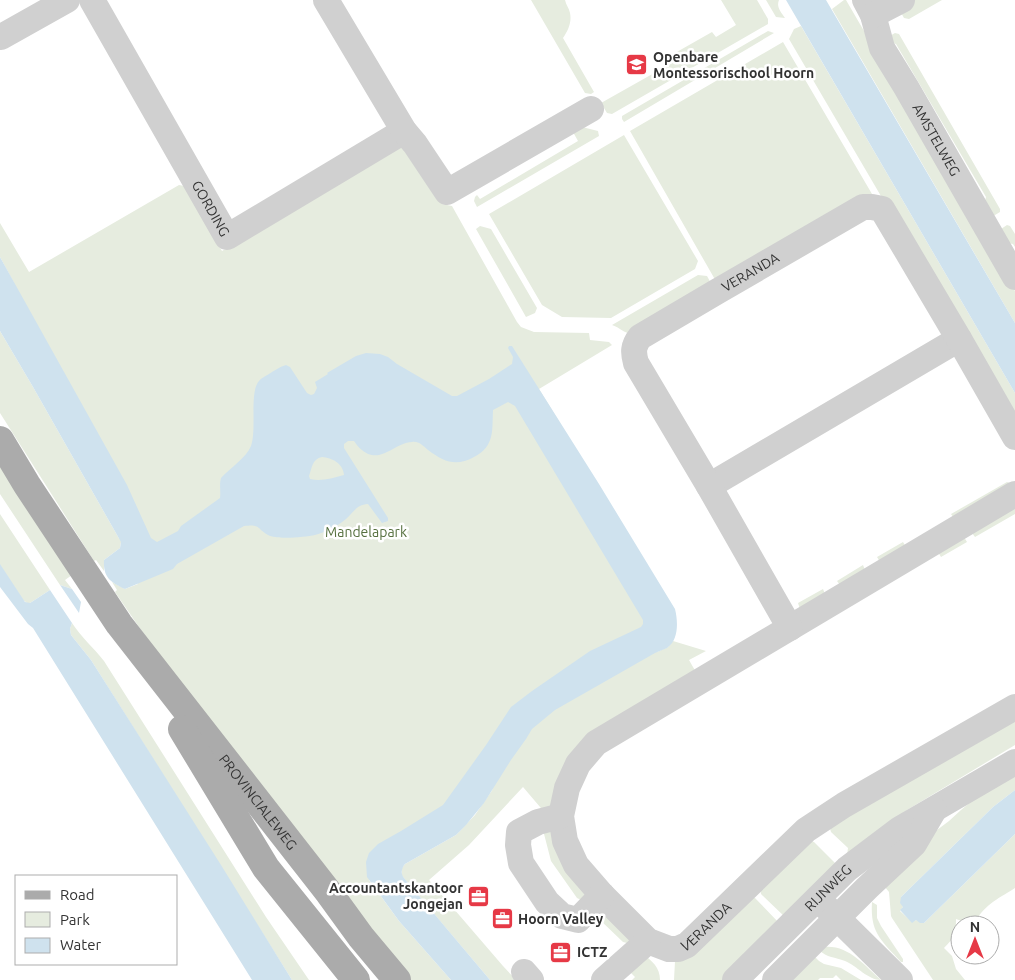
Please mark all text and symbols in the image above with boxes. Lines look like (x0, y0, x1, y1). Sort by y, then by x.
place label: Openbare Montessorischool Hoorn (653, 49, 814, 81)
school or university icon: Openbare Montessorischool Hoorn (625, 53, 649, 77)
street label: AMSTELWEG (909, 101, 963, 179)
street label: GORDING (189, 178, 233, 239)
street label: VERANDA (719, 249, 782, 295)
park label: Mandelapark (325, 524, 407, 540)
street label: PROVINCIALEWEG (216, 751, 300, 853)
street label: RIJNWEG (801, 861, 855, 914)
legend (15, 875, 178, 965)
place label: Accountantskantoor Jongejan (329, 880, 463, 912)
office icon: Accountantskantoor Jongejan (467, 884, 491, 908)
text: Road (60, 886, 95, 903)
street label: VERANDA (678, 899, 734, 955)
office icon: Hoorn Valley (490, 907, 514, 931)
text: Park (60, 911, 90, 928)
place label: Hoorn Valley (518, 911, 604, 927)
north arrow (950, 915, 1000, 965)
text: N (970, 919, 980, 935)
text: Water (60, 936, 101, 953)
office icon: ICTZ (549, 940, 573, 964)
place label: ICTZ (577, 944, 607, 960)

